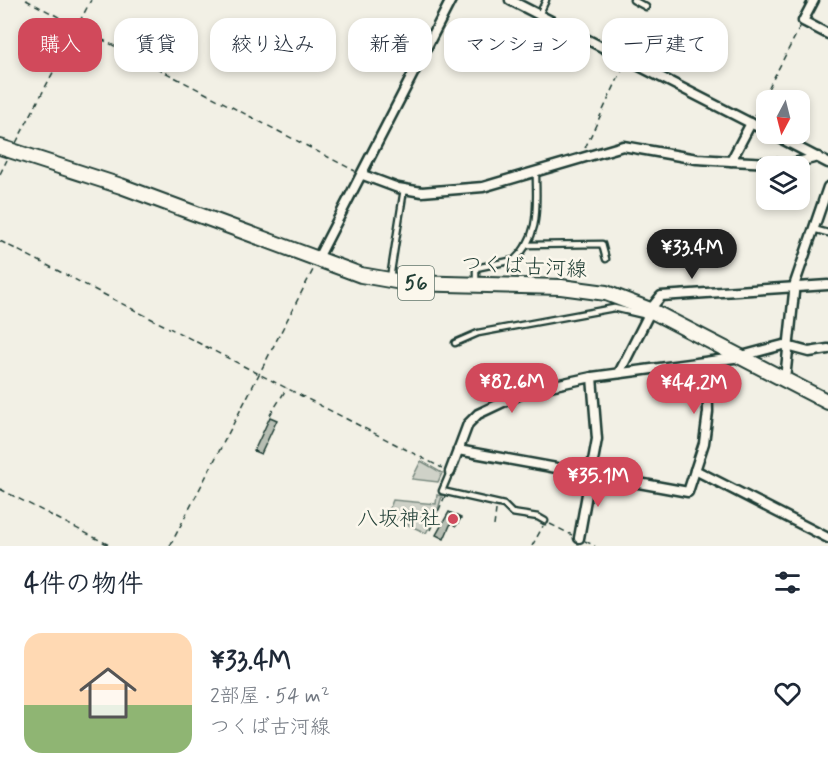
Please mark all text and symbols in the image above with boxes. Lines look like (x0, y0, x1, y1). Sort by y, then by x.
chip: 購入 (18, 18, 102, 72)
chip: 賃貸 (114, 18, 198, 72)
chip: 絞り込み (210, 18, 336, 72)
chip: 新着 (348, 18, 432, 72)
chip: マンション (444, 18, 590, 72)
chip: 一戸建て (602, 18, 728, 72)
north arrow (756, 90, 810, 144)
map controls (756, 90, 810, 210)
button: layers (756, 156, 810, 210)
pin: ¥33.4M (643, 229, 741, 280)
text: ¥33.4M (661, 235, 723, 262)
street label: つくば古河線 (460, 250, 588, 284)
road number: 56 (398, 266, 434, 300)
pin: ¥82.6M (463, 363, 561, 414)
pin: ¥44.2M (645, 364, 743, 415)
text: ¥82.6M (479, 369, 545, 396)
text: ¥44.2M (661, 370, 727, 397)
pin: ¥35.1M (549, 457, 647, 508)
text: ¥35.1M (567, 463, 629, 490)
place label: 八坂神社 (357, 505, 441, 533)
marker: 八坂神社 (446, 512, 460, 526)
icon: filters (771, 566, 804, 599)
text: 4件の物件 (24, 568, 143, 602)
text: ¥33.4M (210, 645, 291, 679)
icon: home (72, 657, 144, 729)
icon: heart (771, 677, 804, 710)
text: 2部屋 · 54 m² (210, 683, 330, 710)
text: つくば古河線 (210, 714, 330, 741)

